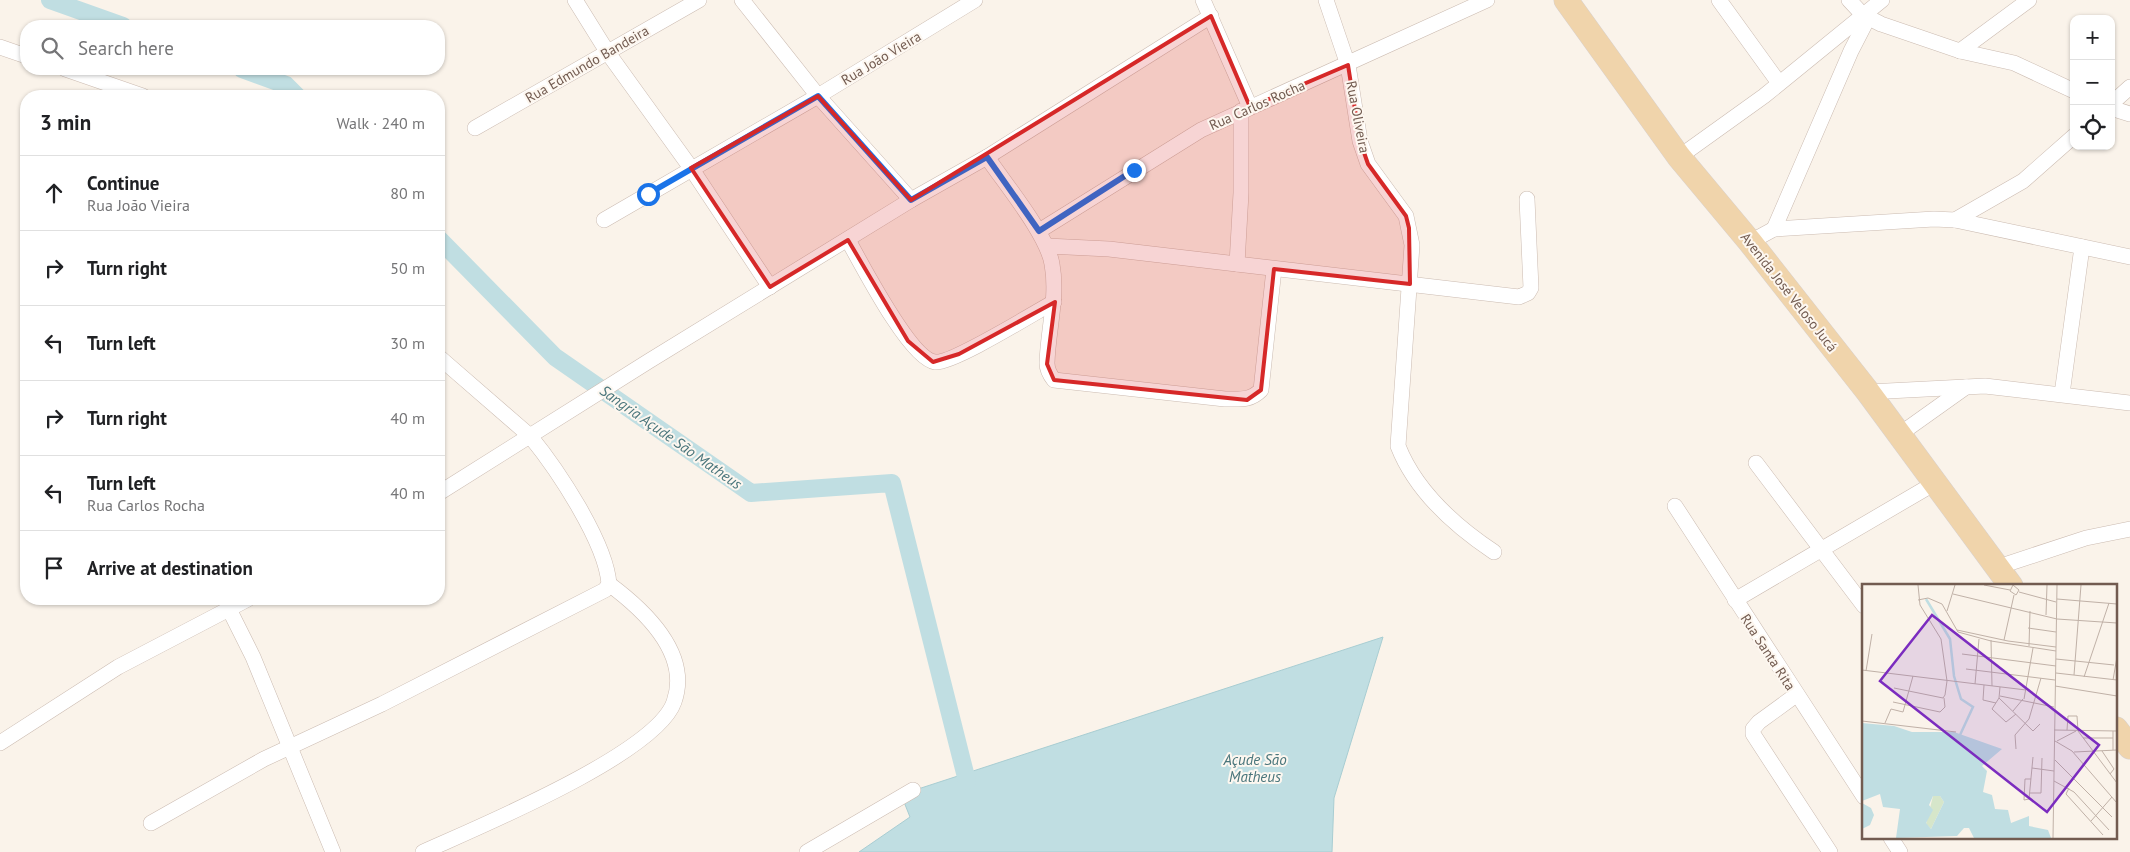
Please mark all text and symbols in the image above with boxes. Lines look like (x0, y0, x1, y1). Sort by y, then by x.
map controls (2070, 15, 2115, 150)
button: + (2070, 15, 2115, 60)
search box (20, 20, 445, 75)
street label: Rua Edmundo Bandeira (522, 21, 652, 107)
street label: Rua João Vieira (838, 27, 924, 89)
icon: search (38, 34, 66, 62)
text: Search here (78, 36, 174, 60)
button: − (2070, 60, 2115, 105)
street label: Rua Carlos Rocha (1206, 76, 1308, 134)
street label: Rua Oliveira (1342, 79, 1374, 155)
button: locate (2070, 105, 2115, 150)
text: 3 min (40, 109, 91, 136)
text: Walk · 240 m (336, 113, 425, 133)
route end (1123, 159, 1146, 182)
text: Continue (87, 171, 159, 195)
icon: ahead (40, 179, 68, 207)
text: 80 m (390, 183, 425, 203)
route start (637, 183, 660, 206)
text: Rua João Vieira (87, 195, 190, 215)
street label: Avenida José Veloso Jucá (1737, 229, 1841, 355)
icon: right (40, 254, 68, 282)
text: Turn right (87, 256, 167, 280)
text: 50 m (390, 258, 425, 278)
icon: left (40, 329, 68, 357)
text: Turn left (87, 331, 156, 355)
text: 30 m (390, 333, 425, 353)
water label: Sangria Açude São Matheus (596, 381, 746, 493)
icon: right (40, 404, 68, 432)
text: Turn right (87, 406, 167, 430)
text: 40 m (390, 408, 425, 428)
text: Turn left (87, 471, 156, 495)
icon: left (40, 479, 68, 507)
text: 40 m (390, 483, 425, 503)
text: Rua Carlos Rocha (87, 495, 205, 515)
icon: arrive (40, 554, 68, 582)
text: Arrive at destination (87, 556, 253, 580)
inset map (1862, 584, 2118, 840)
street label: Rua Santa Rita (1737, 610, 1799, 694)
water label: Açude São Matheus (1222, 750, 1287, 786)

